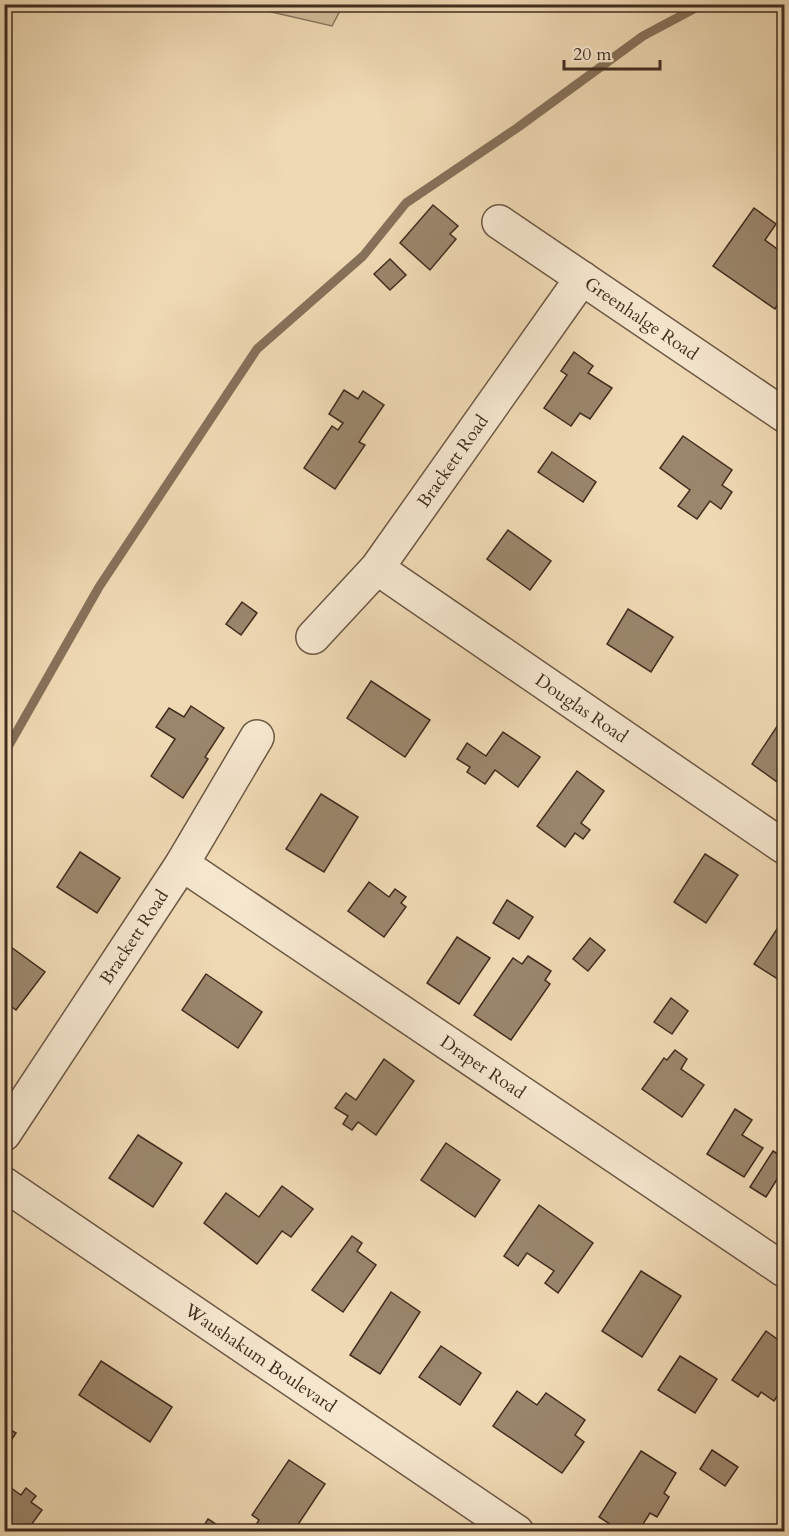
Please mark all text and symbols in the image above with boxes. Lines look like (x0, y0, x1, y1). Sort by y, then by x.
scale bar (564, 33, 660, 71)
text: 20 m (573, 42, 612, 67)
street label: Greenhalge Road (580, 271, 704, 366)
street label: Brackett Road (411, 409, 494, 513)
street label: Douglas Road (530, 668, 633, 749)
street label: Brackett Road (94, 884, 174, 989)
street label: Draper Road (435, 1029, 531, 1105)
street label: Waushakum Boulevard (179, 1297, 342, 1419)

